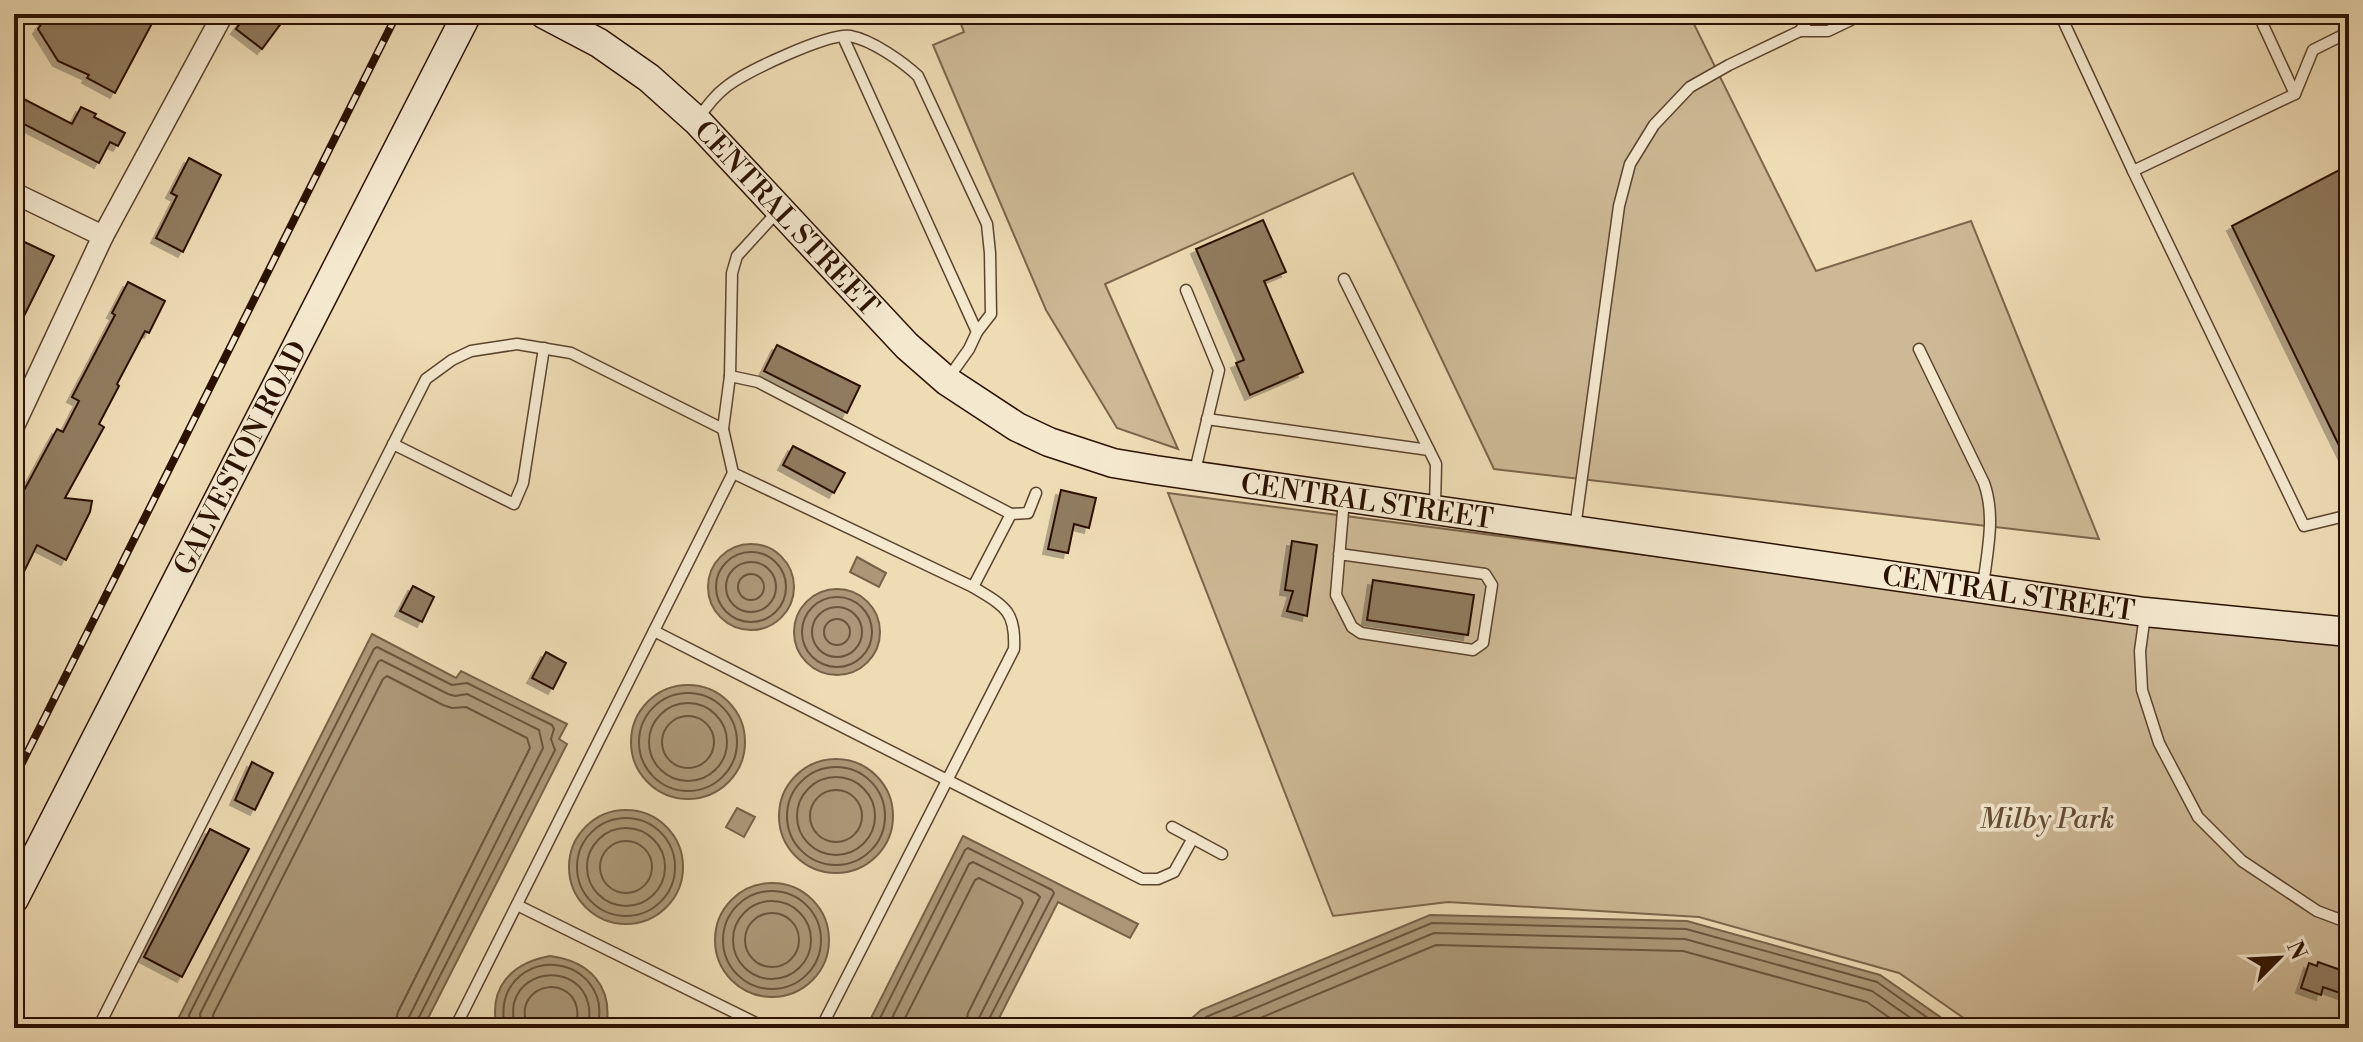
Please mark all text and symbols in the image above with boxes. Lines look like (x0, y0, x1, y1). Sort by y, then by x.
street label: CENTRAL STREET (687, 114, 886, 324)
street label: GALVESTON ROAD (167, 335, 316, 581)
street label: CENTRAL STREET (1238, 467, 1496, 537)
street label: CENTRAL STREET (1880, 559, 2137, 629)
park label: Milby Park (1980, 802, 2114, 837)
north arrow (2239, 918, 2319, 998)
text: N (2280, 937, 2312, 964)

